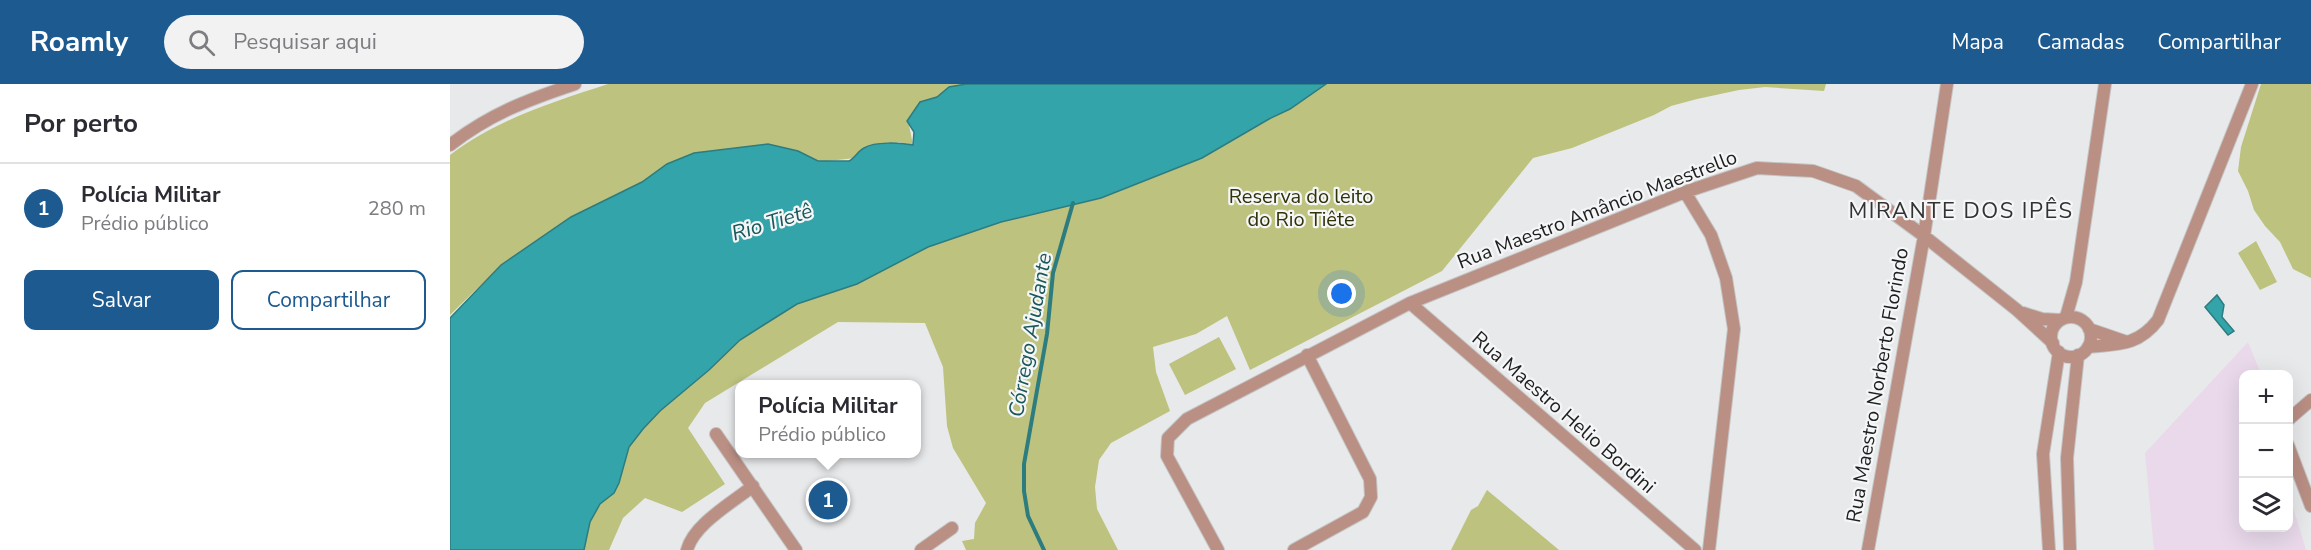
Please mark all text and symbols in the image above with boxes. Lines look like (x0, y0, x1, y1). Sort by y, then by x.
search box (164, 15, 584, 69)
text: Roamly (30, 23, 128, 61)
icon: search (185, 26, 218, 59)
text: Pesquisar aqui (233, 27, 377, 57)
text: Mapa (1952, 28, 2004, 56)
text: Camadas (2037, 28, 2124, 56)
text: Compartilhar (2157, 28, 2281, 56)
text: Por perto (24, 106, 138, 141)
street label: Rua Maestro Amâncio Maestrello (1453, 144, 1741, 275)
text: Polícia Militar (81, 180, 221, 210)
park label: Reserva do leito do Rio Tiête (1229, 183, 1373, 233)
text: 1 (38, 195, 50, 222)
text: 280 m (368, 195, 426, 222)
water label: Rio Tietê (728, 196, 816, 248)
district label: MIRANTE DOS IPÊS (1848, 196, 2074, 226)
text: Prédio público (81, 210, 209, 237)
street label: Rua Maestro Norberto Florindo (1840, 246, 1915, 525)
water label: Córrego Ajudante (1002, 251, 1058, 419)
button: Salvar (24, 270, 219, 330)
button: Compartilhar (231, 270, 426, 330)
your location (1327, 279, 1356, 308)
street label: Rua Maestro Helio Bordini (1466, 325, 1661, 500)
map controls (2239, 370, 2293, 532)
button: + (2239, 370, 2293, 424)
popup (735, 380, 921, 458)
text: Polícia Militar (758, 391, 898, 421)
text: Prédio público (758, 421, 886, 448)
button: − (2239, 424, 2293, 478)
pin: 1 (808, 478, 848, 522)
button: layers (2239, 478, 2293, 532)

